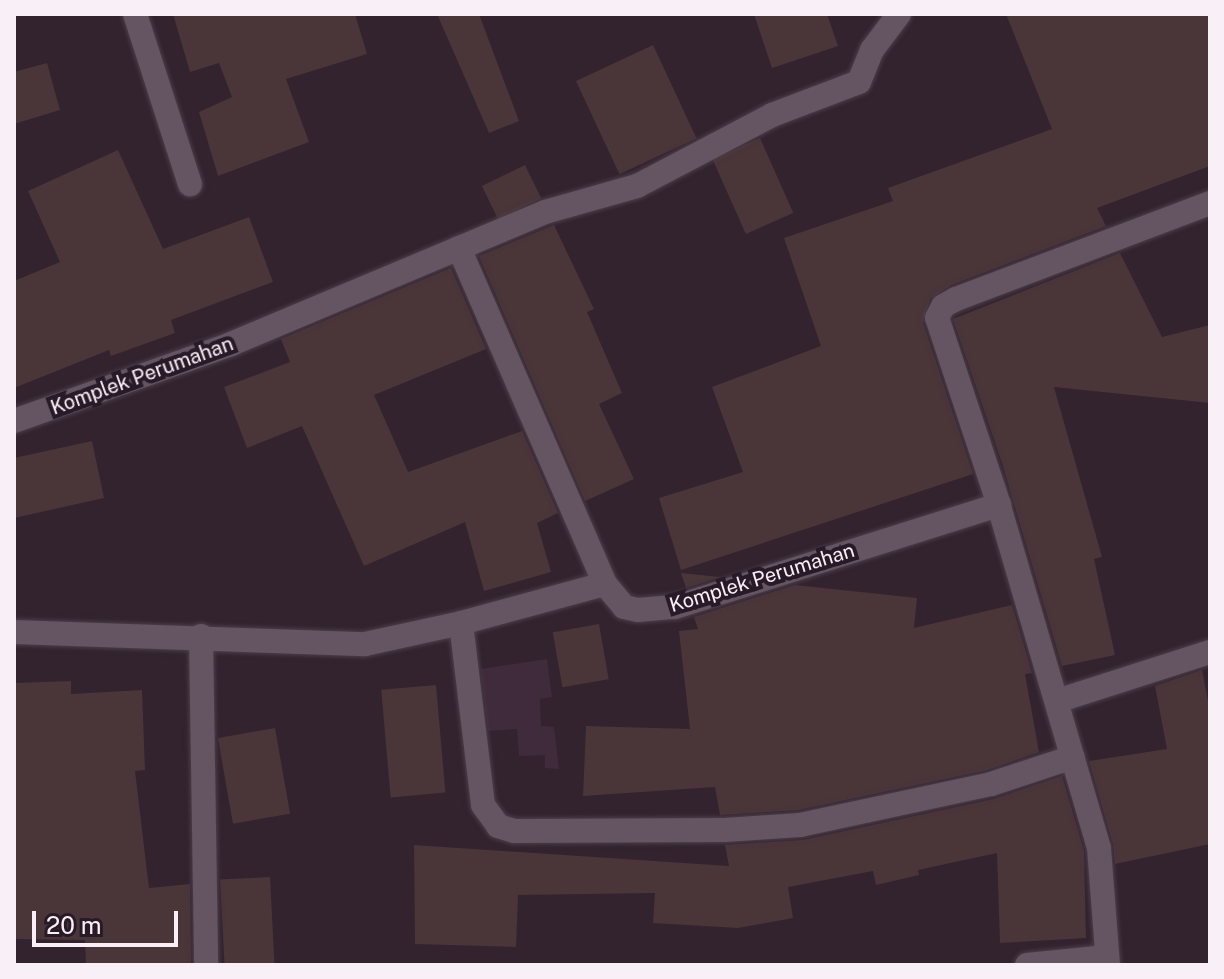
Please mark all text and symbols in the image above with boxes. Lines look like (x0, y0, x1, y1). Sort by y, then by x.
street label: Komplek Perumahan (47, 332, 237, 420)
street label: Komplek Perumahan (666, 538, 858, 618)
scale bar (36, 895, 182, 945)
text: 20 m (46, 911, 102, 939)

